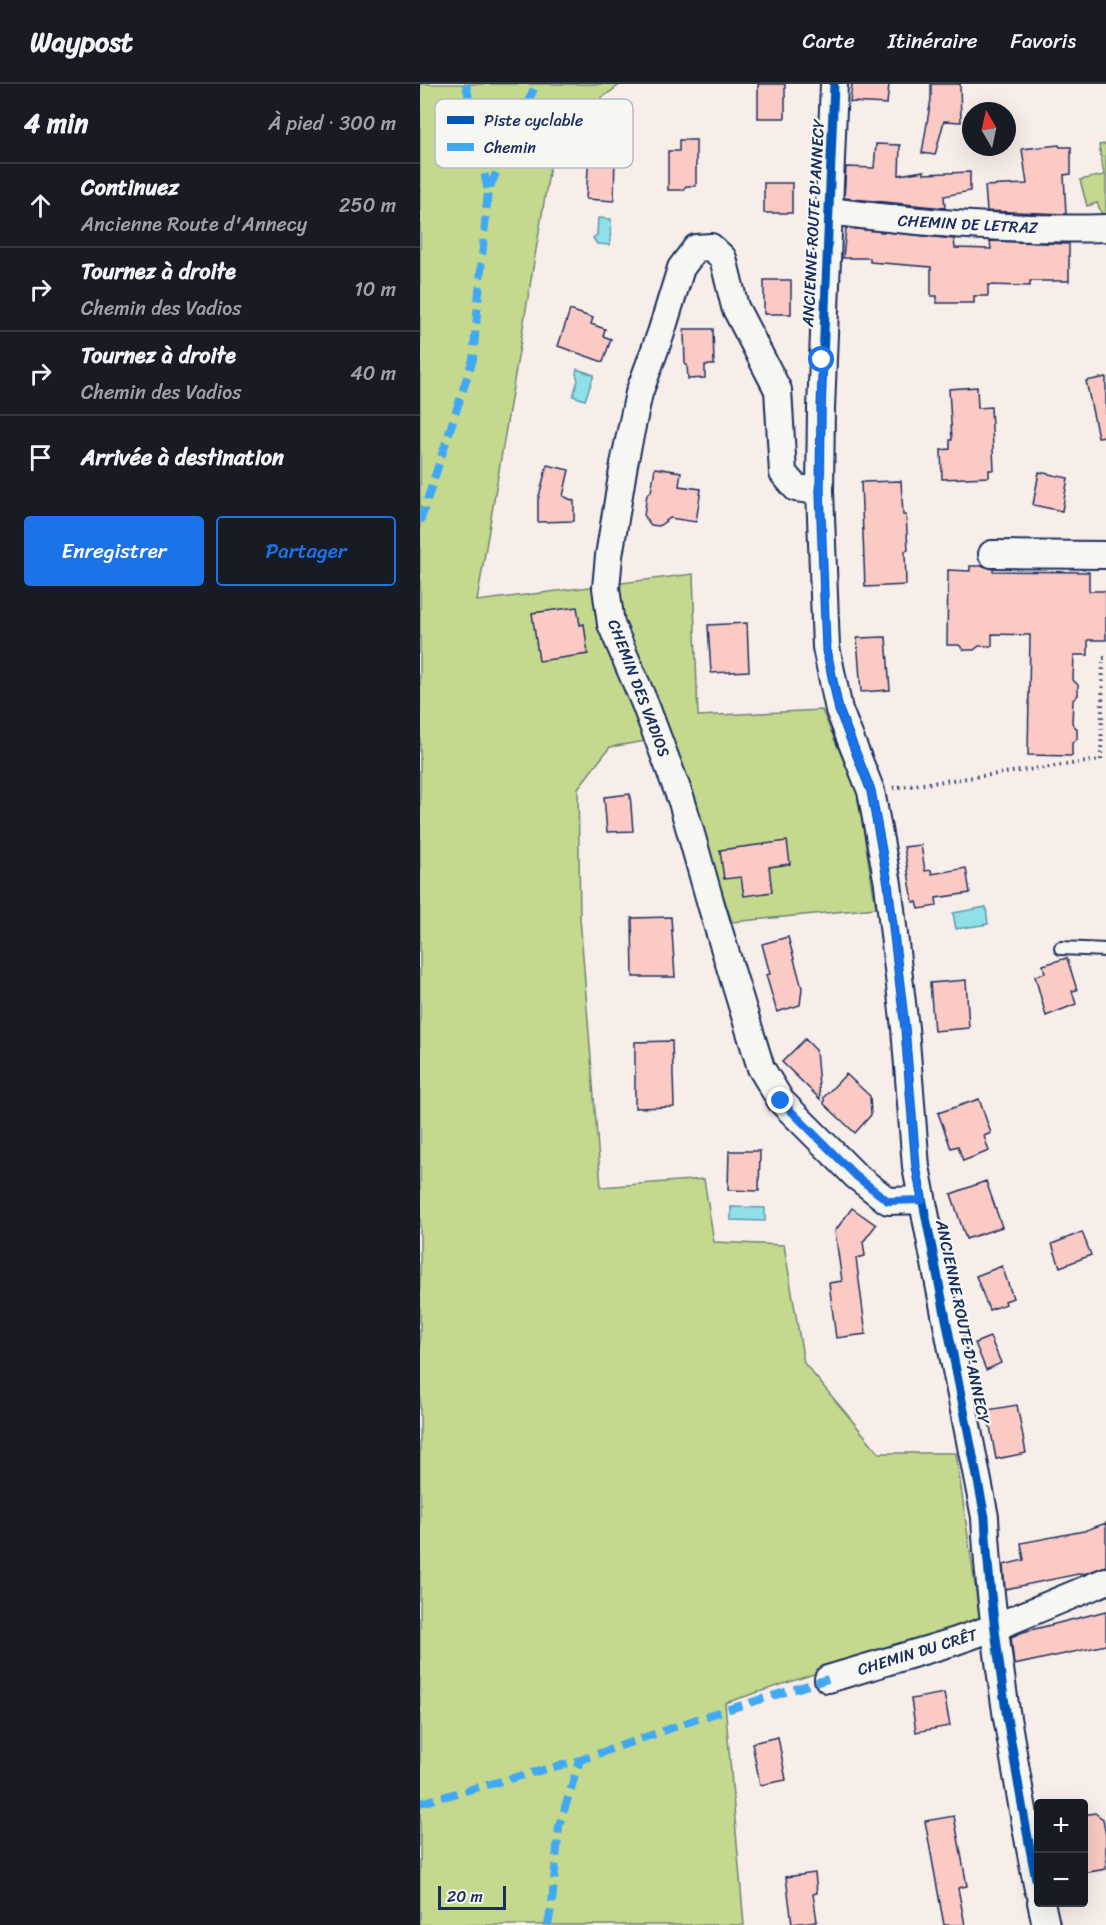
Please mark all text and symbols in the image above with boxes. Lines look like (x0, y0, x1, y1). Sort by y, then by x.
text: Waypost (30, 17, 133, 66)
text: Carte (803, 22, 855, 60)
text: Itinéraire (888, 22, 978, 60)
text: Favoris (1011, 22, 1076, 60)
legend (435, 99, 633, 168)
text: 4 min (24, 100, 88, 146)
north arrow (962, 102, 1016, 156)
text: À pied · 300 m (268, 106, 396, 141)
text: Piste cyclable (484, 106, 583, 135)
street label: ANCIENNE ROUTE D'ANNECY (793, 117, 833, 329)
text: Chemin (484, 133, 536, 162)
text: Continuez (81, 168, 179, 207)
text: 250 m (339, 188, 396, 223)
icon: ahead (24, 189, 57, 222)
street label: CHEMIN DE LETRAZ (897, 206, 1040, 242)
text: Ancienne Route d'Annecy (81, 207, 307, 242)
text: Tournez à droite (81, 252, 236, 291)
text: 10 m (354, 272, 396, 307)
icon: right (24, 273, 57, 306)
text: Chemin des Vadios (81, 291, 241, 326)
text: Tournez à droite (81, 336, 236, 375)
route start (808, 346, 834, 372)
text: 40 m (350, 356, 396, 391)
icon: right (24, 357, 57, 390)
text: Chemin des Vadios (81, 375, 241, 410)
text: Arrivée à destination (81, 438, 284, 477)
icon: arrive (24, 441, 57, 474)
button: Enregistrer (24, 516, 204, 586)
button: Partager (216, 516, 396, 586)
street label: CHEMIN DES VADIOS (599, 615, 679, 762)
route end (767, 1087, 793, 1113)
street label: ANCIENNE ROUTE D'ANNECY (927, 1216, 999, 1428)
street label: CHEMIN DU CRÊT (854, 1620, 982, 1684)
map controls (1034, 1799, 1088, 1907)
button: + (1034, 1799, 1088, 1853)
button: − (1034, 1853, 1088, 1907)
text: 20 m (447, 1882, 483, 1911)
scale bar (438, 1883, 506, 1910)

